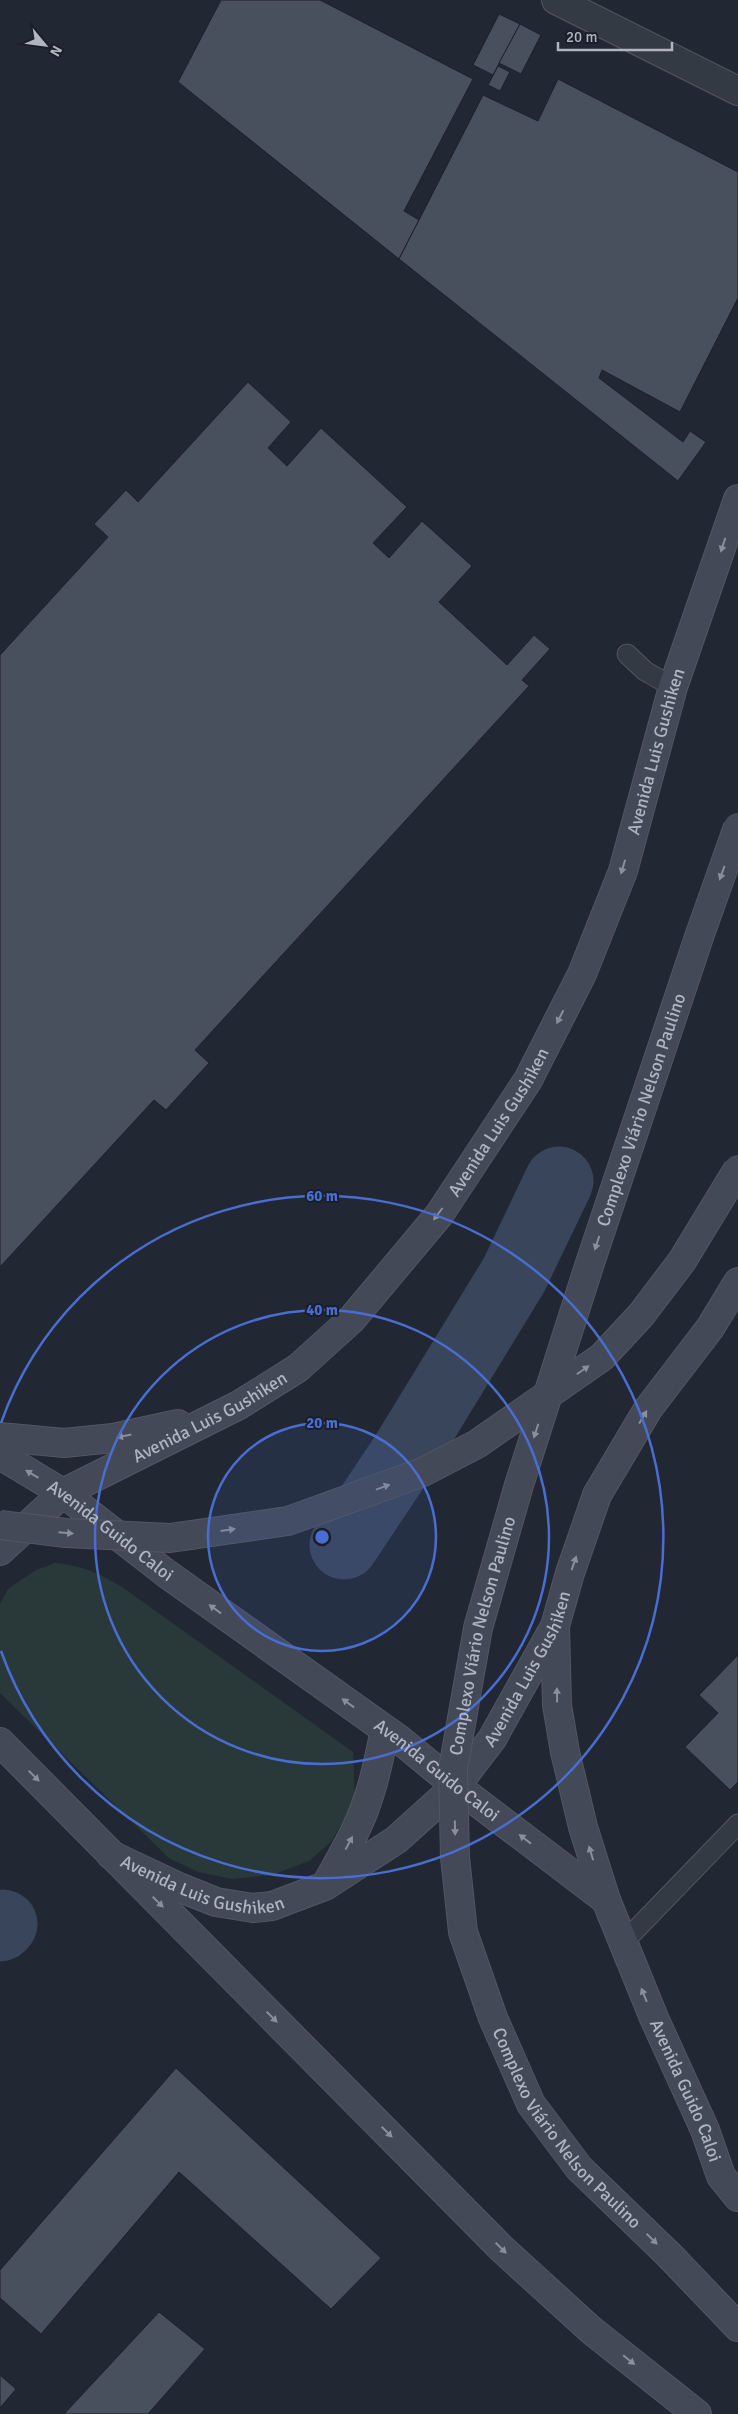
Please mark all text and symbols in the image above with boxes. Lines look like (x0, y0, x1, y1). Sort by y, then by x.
north arrow (20, 20, 70, 70)
scale bar (558, 20, 672, 52)
text: 20 m (566, 28, 597, 46)
text: N (46, 43, 66, 59)
one-way arrow (719, 538, 727, 553)
street label: Avenida Luis Gushiken (622, 665, 690, 837)
one-way arrow (619, 860, 627, 875)
one-way arrow (718, 866, 725, 881)
street label: Complexo Viário Nelson Paulino (592, 990, 690, 1229)
one-way arrow (556, 1009, 564, 1024)
street label: Avenida Luis Gushiken (443, 1044, 554, 1201)
text: 60 m (306, 1187, 338, 1205)
one-way arrow (433, 1207, 444, 1220)
one-way arrow (593, 1236, 601, 1251)
text: 40 m (306, 1301, 338, 1319)
one-way arrow (576, 1365, 590, 1375)
street label: Avenida Luis Gushiken (129, 1367, 291, 1467)
one-way arrow (639, 1410, 648, 1423)
text: 20 m (306, 1414, 338, 1432)
one-way arrow (532, 1424, 540, 1439)
one-way arrow (116, 1433, 132, 1441)
one-way arrow (25, 1469, 38, 1478)
street label: Avenida Guido Caloi (43, 1475, 178, 1586)
one-way arrow (376, 1483, 391, 1490)
street label: Complexo Viário Nelson Paulino (445, 1514, 520, 1757)
one-way arrow (220, 1525, 236, 1533)
centre of rings (313, 1528, 331, 1546)
one-way arrow (58, 1529, 74, 1537)
one-way arrow (571, 1555, 578, 1570)
street label: Avenida Luis Gushiken (479, 1589, 575, 1751)
one-way arrow (209, 1604, 222, 1614)
one-way arrow (552, 1686, 560, 1702)
one-way arrow (341, 1698, 354, 1708)
street label: Avenida Guido Caloi (370, 1714, 504, 1826)
one-way arrow (28, 1770, 40, 1782)
one-way arrow (451, 1820, 459, 1836)
one-way arrow (518, 1834, 532, 1844)
one-way arrow (345, 1836, 353, 1850)
one-way arrow (587, 1845, 595, 1860)
street label: Avenida Luis Gushiken (117, 1850, 287, 1919)
one-way arrow (152, 1896, 164, 1908)
one-way arrow (640, 1988, 648, 2002)
one-way arrow (266, 2011, 278, 2023)
street label: Avenida Guido Caloi (645, 2016, 726, 2165)
street label: Complexo Viário Nelson Paulino (488, 2024, 646, 2233)
one-way arrow (381, 2126, 393, 2138)
one-way arrow (646, 2233, 658, 2245)
one-way arrow (495, 2242, 507, 2254)
one-way arrow (622, 2354, 635, 2365)

